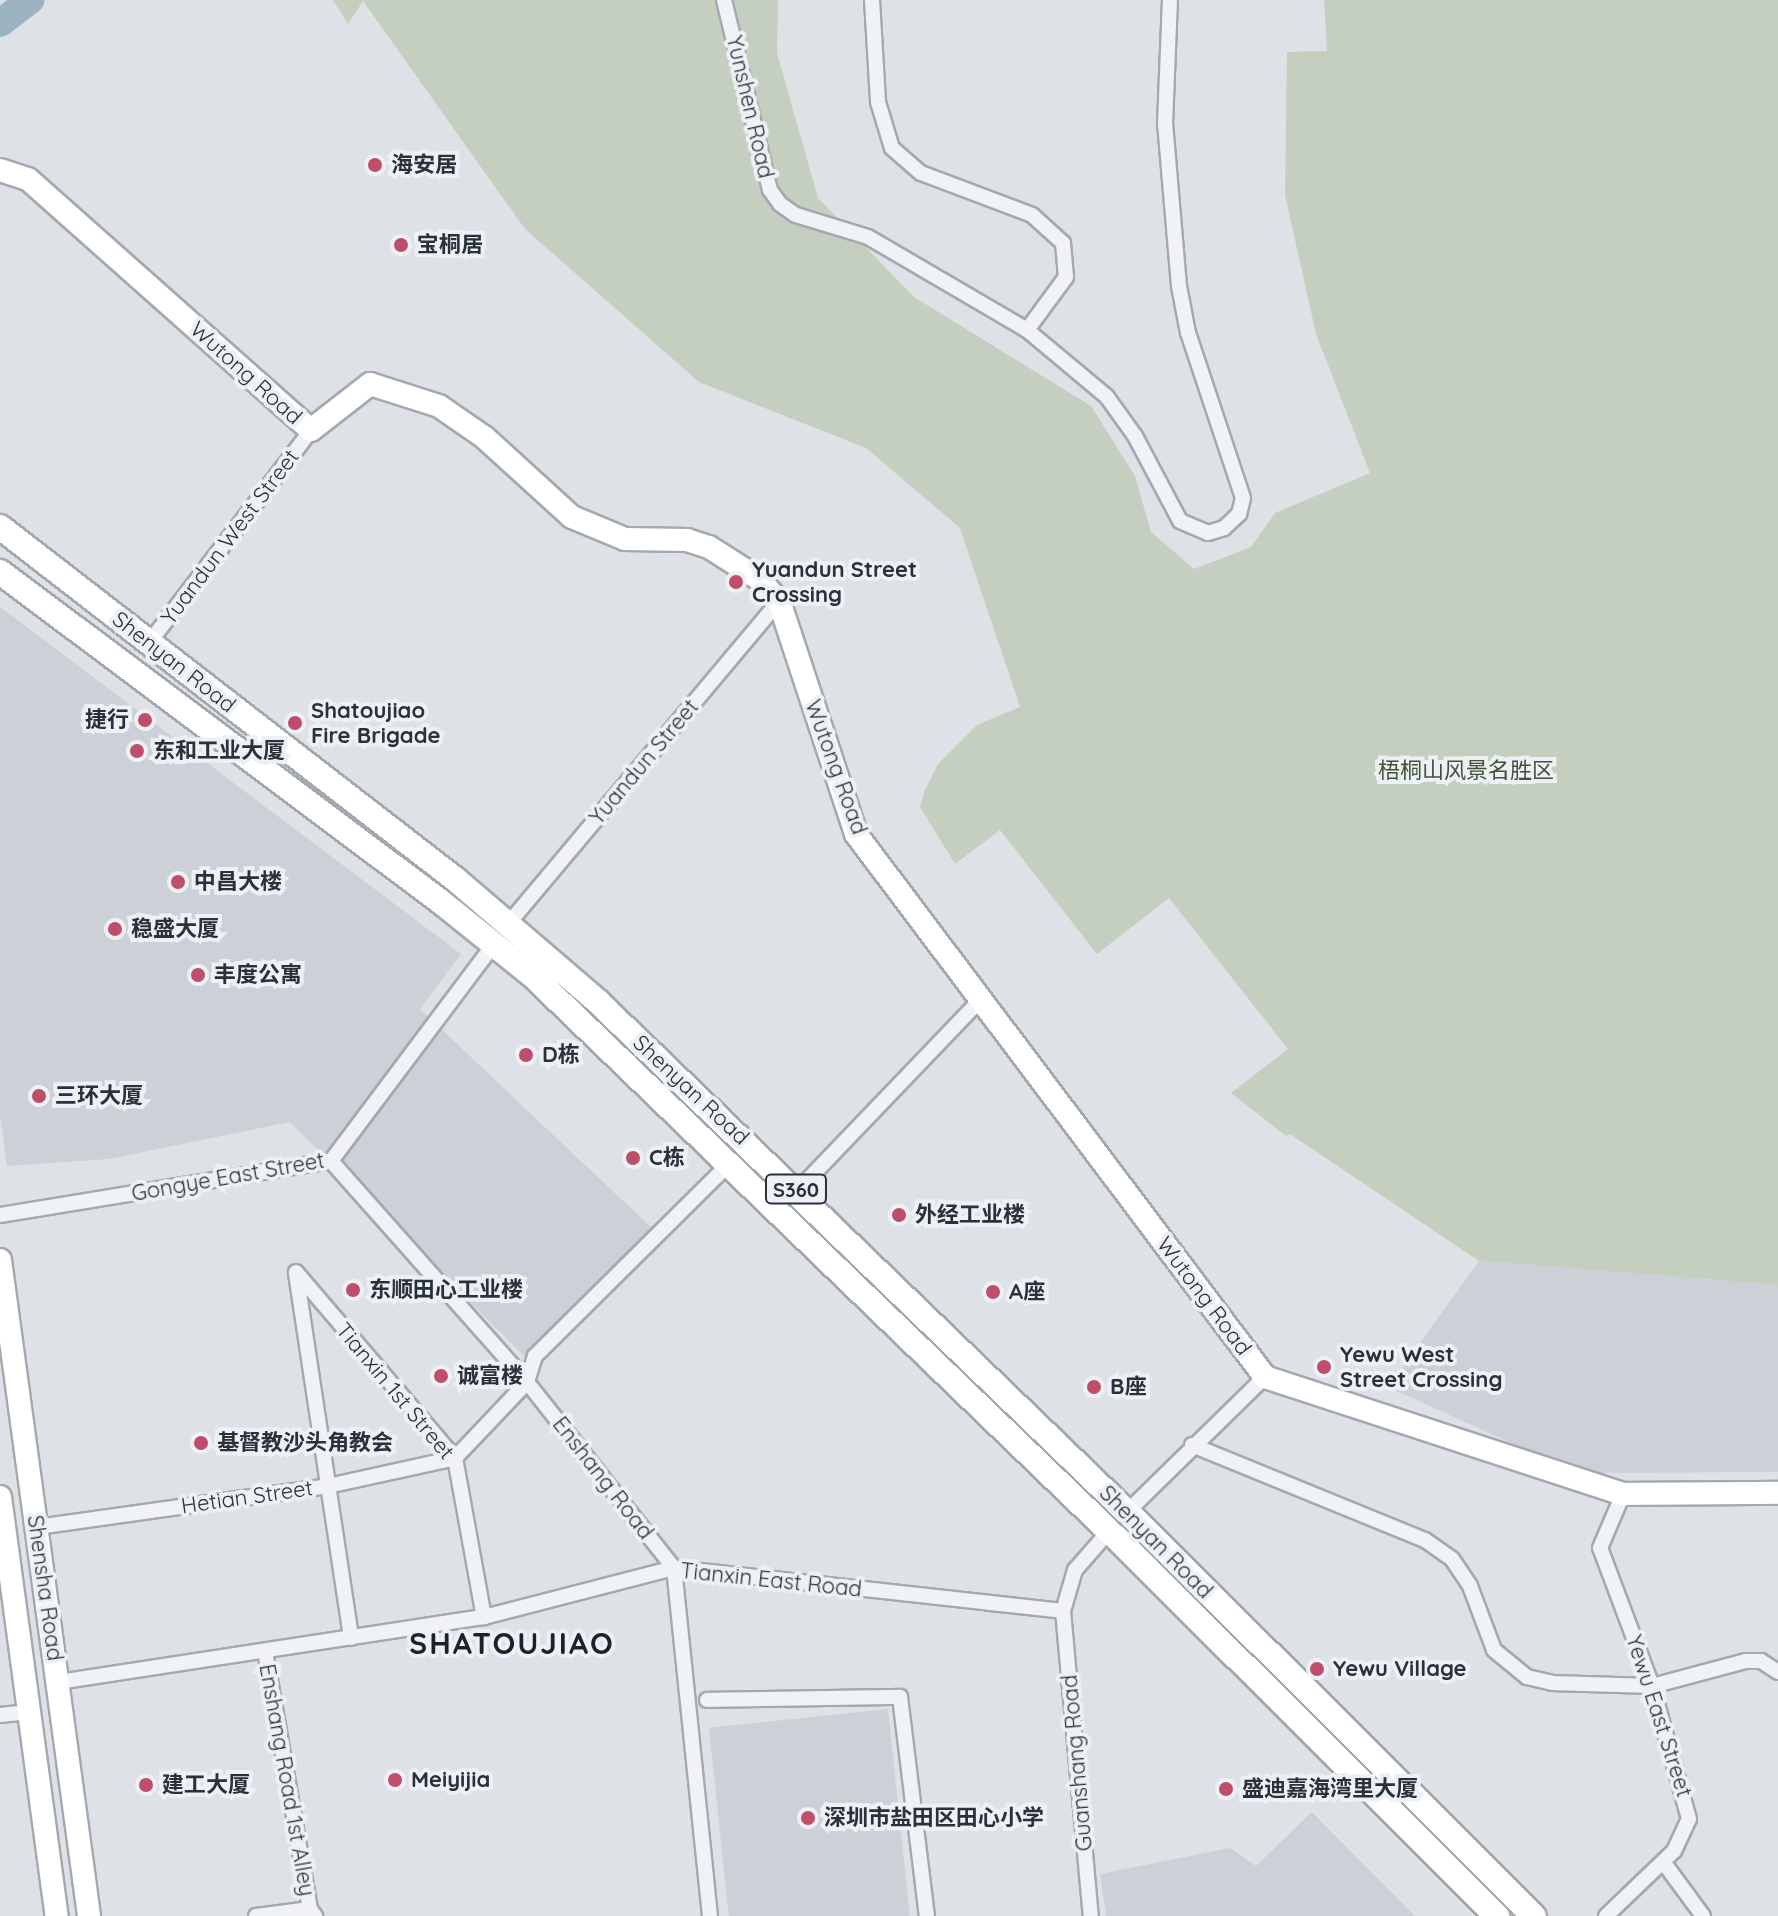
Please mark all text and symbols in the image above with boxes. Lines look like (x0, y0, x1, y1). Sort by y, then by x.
street label: Yunshen Road (721, 33, 779, 181)
place label: 海安居 (391, 152, 457, 178)
marker: 海安居 (366, 156, 384, 174)
place label: 宝桐居 (417, 232, 483, 258)
marker: 宝桐居 (392, 236, 410, 254)
street label: Wutong Road (185, 316, 307, 430)
street label: Yuandun West Street (155, 444, 305, 630)
place label: Yuandun Street Crossing (752, 556, 917, 608)
marker: Yuandun Street Crossing (727, 573, 745, 591)
street label: Shenyan Road (107, 606, 241, 718)
street label: Yuandun Street (584, 694, 704, 830)
street label: Wutong Road (799, 696, 873, 838)
place label: Shatoujiao Fire Brigade (311, 697, 440, 748)
place label: 捷行 (85, 707, 129, 733)
marker: 捷行 (136, 711, 154, 729)
marker: Shatoujiao Fire Brigade (286, 714, 304, 732)
place label: 东和工业大厦 (153, 738, 285, 764)
marker: 东和工业大厦 (128, 742, 146, 760)
park label: 梧桐山风景名胜区 (1378, 758, 1554, 784)
place label: 中昌大楼 (194, 869, 282, 895)
marker: 中昌大楼 (169, 873, 187, 891)
place label: 稳盛大厦 (131, 916, 219, 942)
marker: 稳盛大厦 (106, 920, 124, 938)
place label: 丰度公寓 (214, 962, 302, 988)
marker: 丰度公寓 (189, 966, 207, 984)
street label: Shenyan Road (628, 1030, 754, 1150)
place label: D栋 (542, 1042, 580, 1068)
marker: D栋 (517, 1046, 535, 1064)
place label: 三环大厦 (55, 1083, 143, 1109)
marker: 三环大厦 (30, 1087, 48, 1105)
place label: C栋 (649, 1145, 685, 1171)
street label: Gongye East Street (129, 1147, 327, 1207)
marker: C栋 (624, 1149, 642, 1167)
road number: S360 (764, 1173, 828, 1205)
place label: 外经工业楼 (915, 1202, 1025, 1228)
marker: 外经工业楼 (890, 1206, 908, 1224)
street label: Wutong Road (1151, 1232, 1257, 1360)
place label: 东顺田心工业楼 (369, 1277, 523, 1303)
place label: A座 (1009, 1279, 1045, 1305)
marker: 东顺田心工业楼 (344, 1281, 362, 1299)
marker: A座 (984, 1283, 1002, 1301)
street label: Tianxin 1st Street (330, 1317, 460, 1465)
place label: Yewu West Street Crossing (1340, 1341, 1502, 1392)
marker: Yewu West Street Crossing (1315, 1358, 1333, 1376)
place label: 诚富楼 (457, 1363, 523, 1389)
marker: 诚富楼 (432, 1367, 450, 1385)
place label: B座 (1110, 1374, 1146, 1400)
marker: B座 (1085, 1378, 1103, 1396)
street label: Enshang Road (547, 1411, 659, 1545)
place label: 基督教沙头角教会 (217, 1430, 393, 1456)
marker: 基督教沙头角教会 (192, 1434, 210, 1452)
street label: Hetian Street (180, 1475, 314, 1519)
street label: Shenyan Road (1094, 1480, 1218, 1604)
street label: Shensha Road (22, 1514, 68, 1662)
street label: Tianxin East Road (679, 1557, 863, 1603)
district label: SHATOUJIAO (409, 1625, 615, 1661)
street label: Yewu East Street (1620, 1632, 1698, 1800)
place label: Yewu Village (1333, 1656, 1467, 1682)
marker: Yewu Village (1308, 1660, 1326, 1678)
street label: Enshang Road 1st Alley (254, 1662, 320, 1898)
street label: Guanshang Road (1056, 1674, 1098, 1852)
place label: Meiyijia (411, 1767, 490, 1793)
marker: Meiyijia (386, 1771, 404, 1789)
place label: 建工大厦 (162, 1772, 250, 1798)
marker: 建工大厦 (137, 1776, 155, 1794)
place label: 盛迪嘉海湾里大厦 (1242, 1776, 1418, 1802)
marker: 盛迪嘉海湾里大厦 (1217, 1780, 1235, 1798)
place label: 深圳市盐田区田心小学 (824, 1805, 1044, 1831)
marker: 深圳市盐田区田心小学 (799, 1809, 817, 1827)

